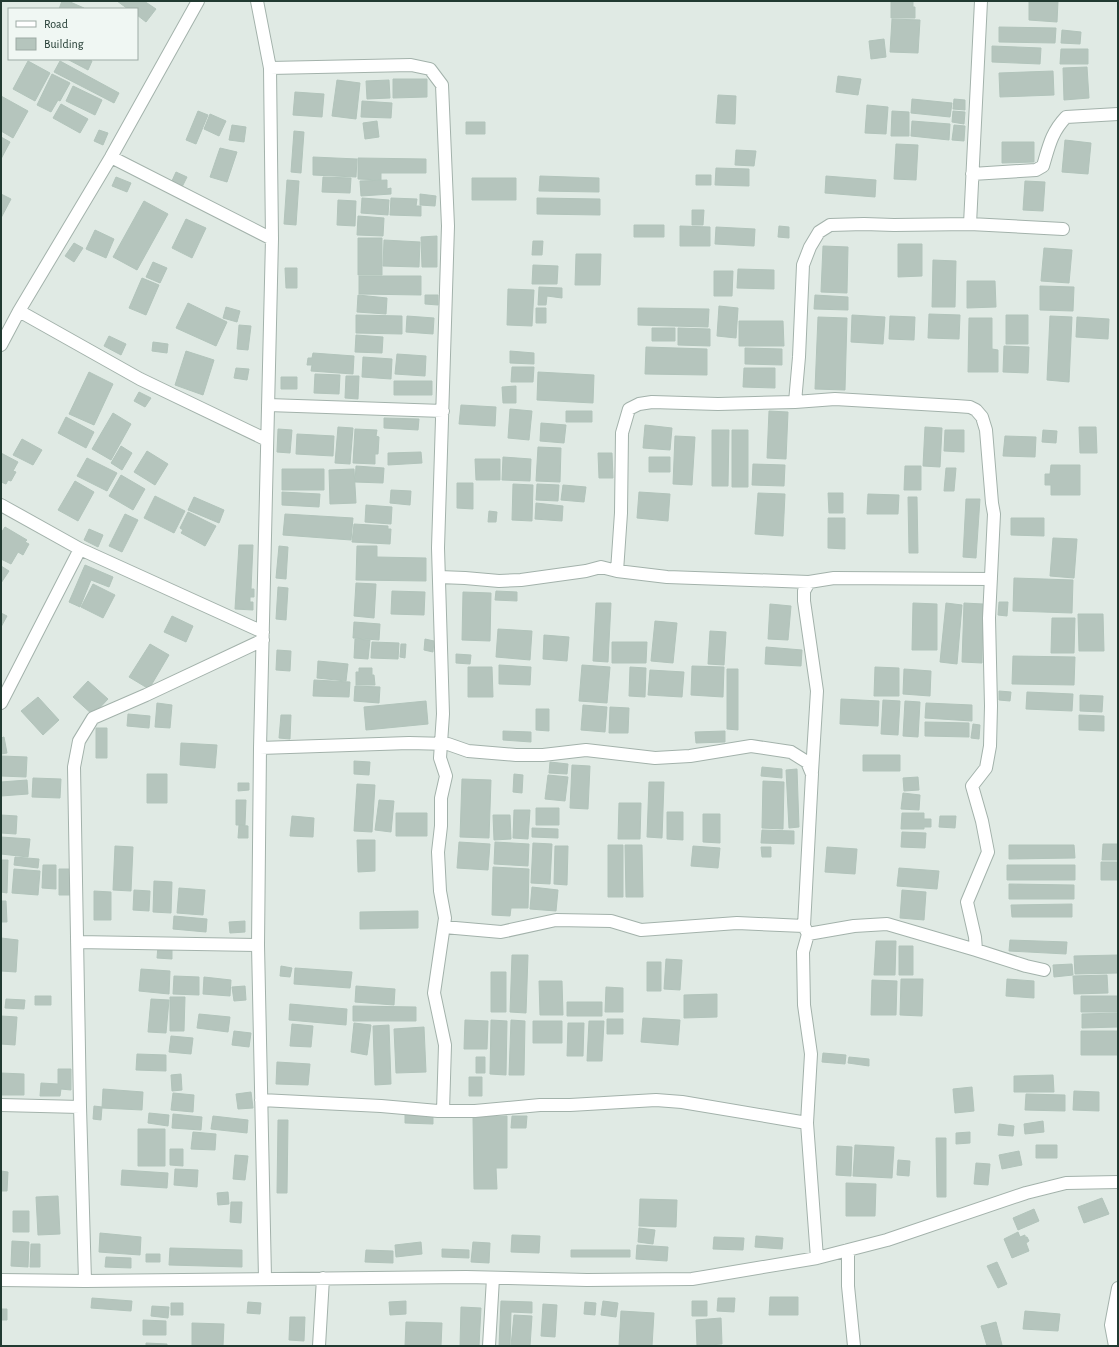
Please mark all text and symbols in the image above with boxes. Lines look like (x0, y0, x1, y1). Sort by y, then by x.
legend (8, 8, 138, 60)
text: Road (44, 18, 68, 30)
text: Building (44, 38, 84, 50)

